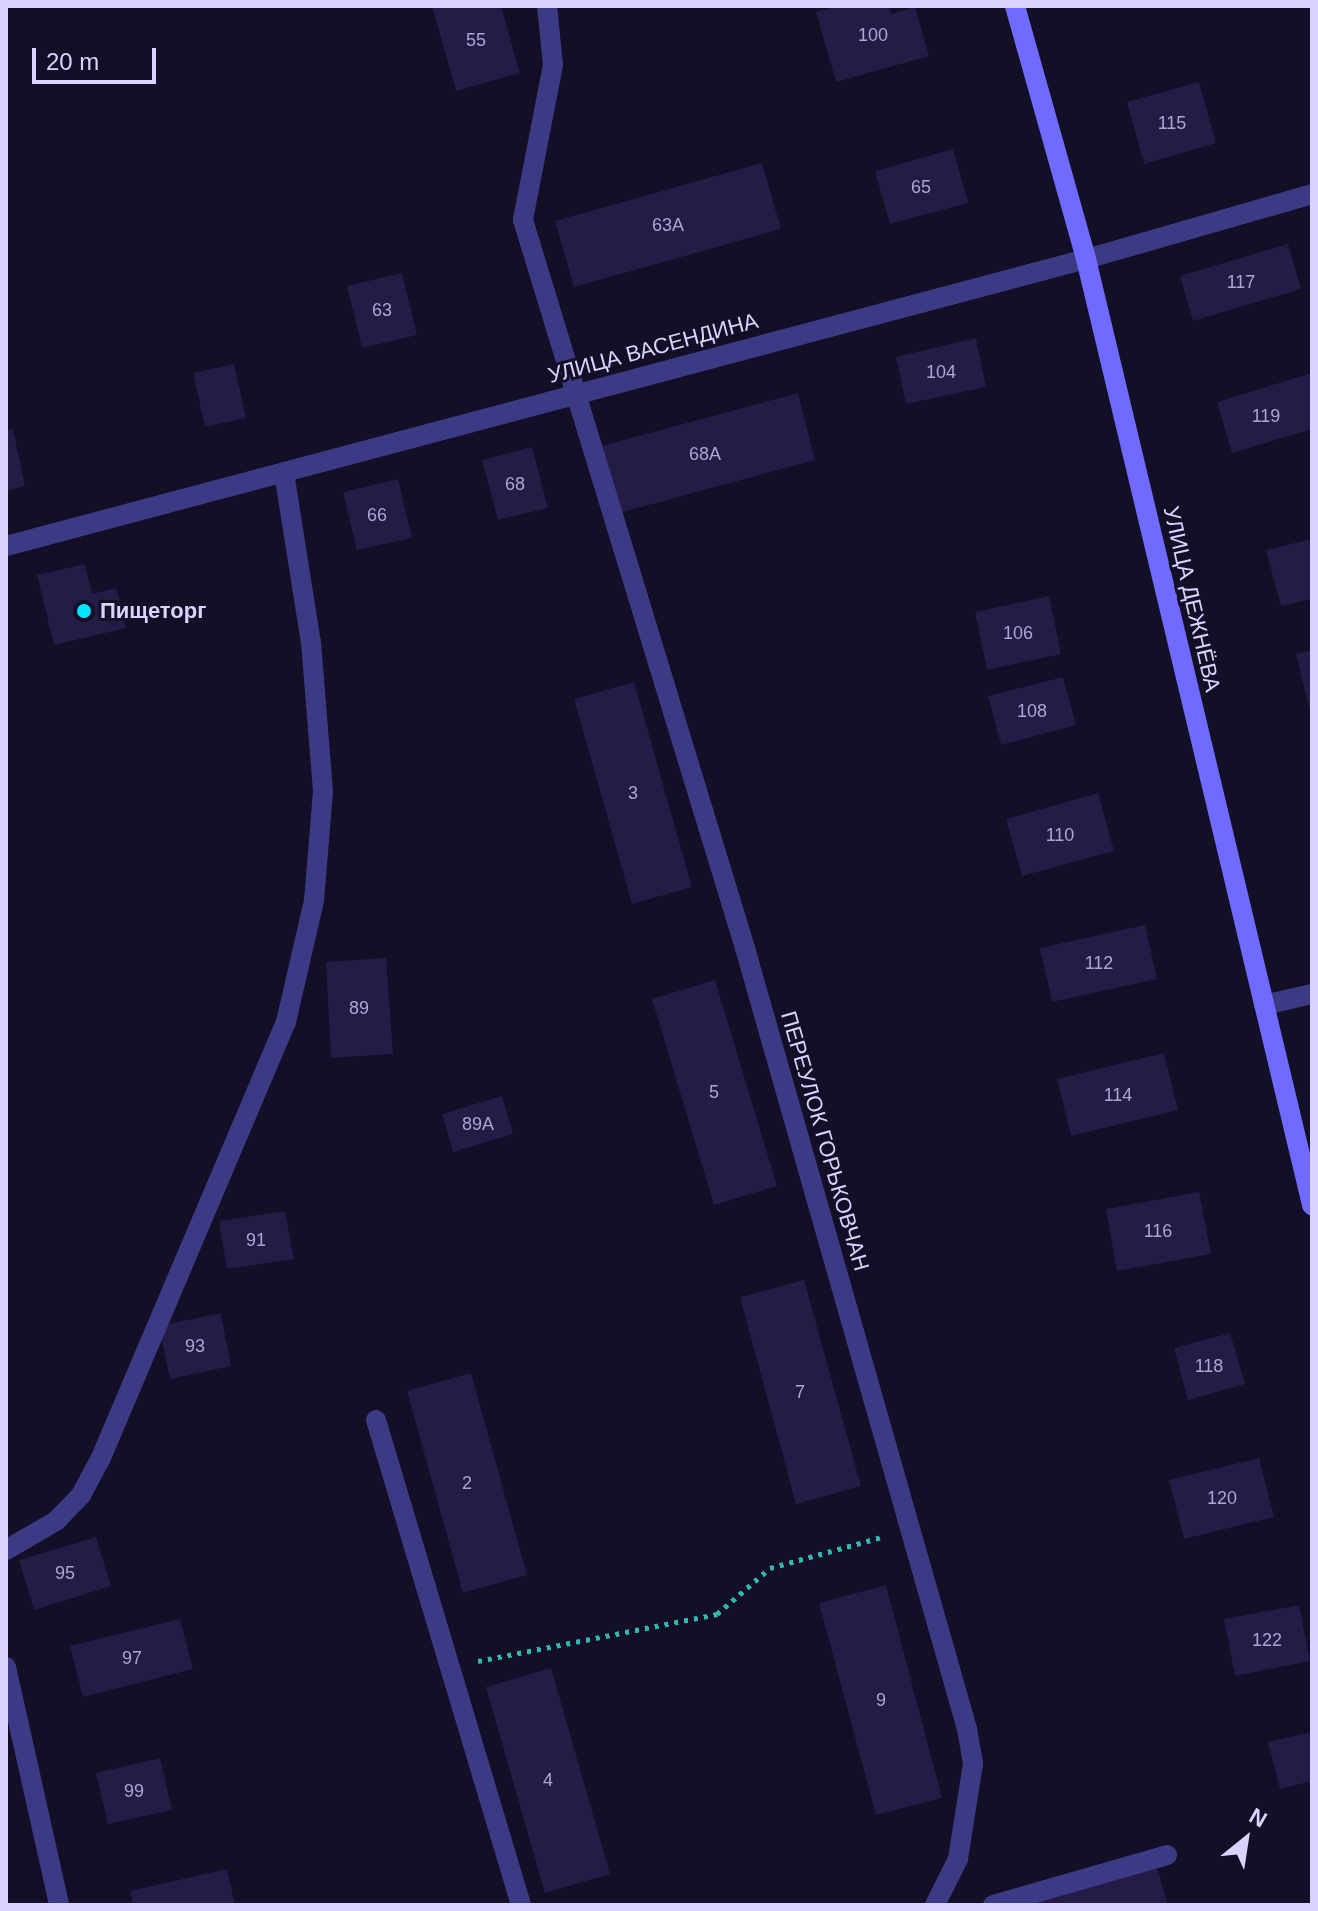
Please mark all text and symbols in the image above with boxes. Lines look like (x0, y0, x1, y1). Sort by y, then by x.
house number: 100 (858, 24, 888, 46)
house number: 55 (466, 29, 486, 51)
scale bar (36, 32, 160, 82)
text: 20 m (46, 48, 99, 75)
house number: 115 (1158, 112, 1186, 134)
house number: 65 (911, 176, 931, 198)
house number: 63А (652, 214, 684, 236)
house number: 117 (1227, 271, 1255, 293)
house number: 63 (372, 299, 392, 321)
street label: УЛИЦА ВАСЕНДИНА (545, 307, 761, 389)
house number: 104 (926, 361, 956, 383)
house number: 119 (1252, 405, 1280, 427)
house number: 68А (689, 443, 721, 465)
house number: 68 (505, 473, 525, 495)
house number: 66 (367, 504, 387, 526)
street label: УЛИЦА ДЕЖНЁВА (1158, 504, 1226, 694)
place label: Пищеторг (100, 598, 206, 624)
marker: Пищеторг (75, 602, 93, 620)
house number: 106 (1003, 622, 1033, 644)
house number: 108 (1017, 700, 1047, 722)
house number: 3 (628, 782, 638, 804)
house number: 110 (1046, 824, 1074, 846)
house number: 112 (1085, 952, 1113, 974)
house number: 89 (349, 997, 369, 1019)
street label: ПЕРЕУЛОК ГОРЬКОВЧАН (775, 1008, 875, 1274)
house number: 5 (709, 1081, 719, 1103)
house number: 114 (1104, 1084, 1132, 1106)
house number: 89А (462, 1113, 494, 1135)
house number: 116 (1144, 1220, 1172, 1242)
house number: 91 (246, 1229, 266, 1251)
house number: 93 (185, 1335, 205, 1357)
house number: 118 (1195, 1355, 1223, 1377)
house number: 7 (795, 1381, 805, 1403)
house number: 2 (462, 1472, 472, 1494)
house number: 120 (1207, 1487, 1237, 1509)
house number: 95 (55, 1562, 75, 1584)
house number: 122 (1252, 1629, 1282, 1651)
house number: 97 (122, 1647, 142, 1669)
house number: 9 (876, 1689, 886, 1711)
house number: 4 (543, 1769, 553, 1791)
house number: 99 (124, 1780, 144, 1802)
north arrow (1206, 1799, 1286, 1879)
text: N (1245, 1803, 1271, 1833)

